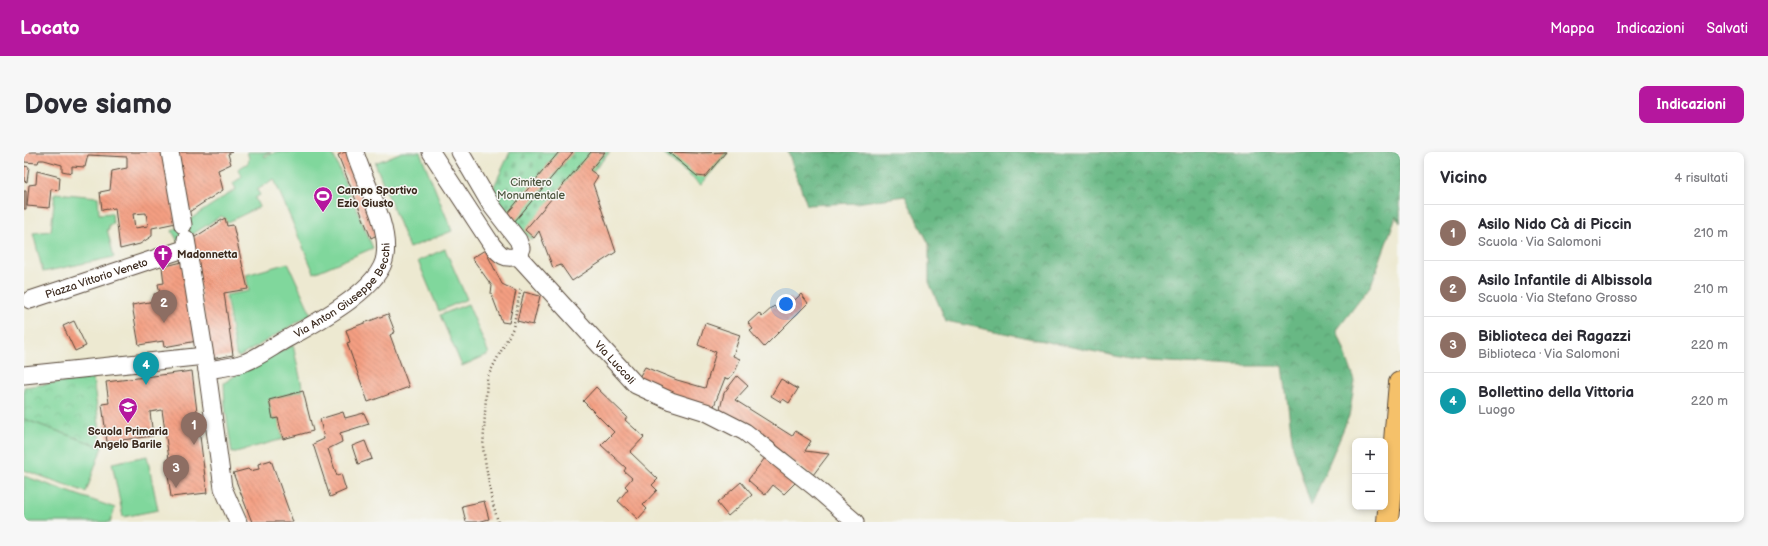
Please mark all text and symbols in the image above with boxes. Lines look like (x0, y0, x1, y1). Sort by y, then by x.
text: Locato (20, 17, 80, 40)
text: Mappa (1550, 20, 1594, 37)
text: Indicazioni (1616, 20, 1684, 37)
text: Salvati (1706, 20, 1748, 37)
button: Indicazioni (1639, 86, 1744, 123)
text: Dove siamo (24, 88, 172, 121)
text: Vicino (1440, 168, 1487, 188)
text: 4 risultati (1674, 170, 1728, 186)
park label: Cimitero Monumentale (497, 176, 565, 202)
place label: Campo Sportivo Ezio Giusto (337, 184, 418, 210)
sports icon: Campo Sportivo Ezio Giusto (312, 185, 334, 213)
text: Asilo Nido Cà di Piccin (1478, 215, 1632, 234)
text: 1 (1450, 225, 1456, 241)
text: 210 m (1694, 225, 1728, 241)
text: Scuola · Via Salomoni (1478, 234, 1601, 250)
street label: Via Anton Giuseppe Becchi (292, 242, 393, 341)
church icon: Madonnetta (152, 243, 174, 271)
place label: Madonnetta (177, 248, 238, 261)
street label: Piazza Vittorio Veneto (44, 255, 149, 301)
text: Asilo Infantile di Albissola (1478, 271, 1652, 290)
text: 2 (1449, 281, 1457, 297)
text: 210 m (1694, 281, 1728, 297)
pin: 2 (151, 290, 177, 323)
text: Scuola · Via Stefano Grosso (1478, 290, 1637, 306)
your location (776, 294, 796, 314)
text: Biblioteca dei Ragazzi (1478, 327, 1631, 346)
text: 3 (1449, 337, 1457, 353)
text: 220 m (1691, 337, 1728, 353)
street label: Via Luccoli (592, 338, 638, 387)
text: Biblioteca · Via Salomoni (1478, 346, 1620, 362)
pin: 4 (133, 352, 159, 385)
text: Bollettino della Vittoria (1478, 383, 1634, 402)
text: 4 (1449, 393, 1457, 409)
text: 220 m (1691, 393, 1728, 409)
school or university icon: Scuola Primaria Angelo Barile (117, 396, 139, 424)
text: Luogo (1478, 402, 1515, 418)
pin: 1 (181, 412, 207, 445)
place label: Scuola Primaria Angelo Barile (88, 425, 168, 451)
map controls (1352, 438, 1388, 510)
button: + (1352, 438, 1388, 474)
pin: 3 (163, 455, 189, 488)
button: − (1352, 474, 1388, 510)

